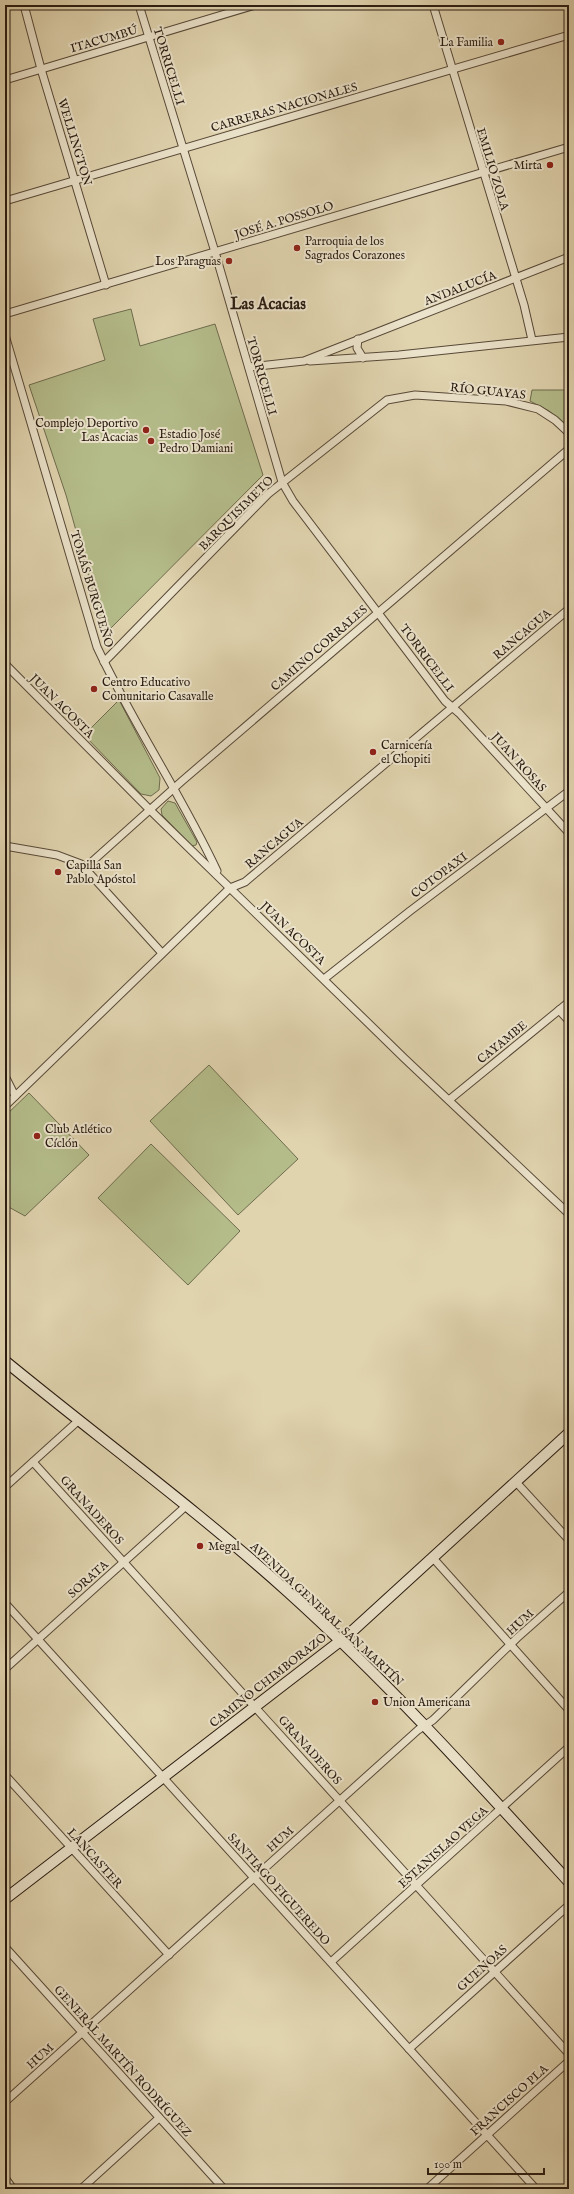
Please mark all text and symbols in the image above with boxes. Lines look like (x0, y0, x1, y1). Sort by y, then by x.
street label: ITACUMBÚ (68, 22, 140, 56)
street label: TORRICELLI (150, 25, 188, 107)
place label: La Familia (440, 35, 494, 50)
marker: La Familia (496, 37, 506, 47)
street label: CARRERAS NACIONALES (209, 79, 359, 136)
street label: WELLINGTON (54, 97, 95, 188)
street label: EMILIO ZOLA (473, 126, 512, 213)
place label: Mirta (514, 158, 543, 173)
marker: Mirta (545, 160, 555, 170)
street label: JOSÉ A. POSSOLO (231, 197, 336, 244)
place label: Parroquia de los Sagrados Corazones (305, 234, 405, 263)
marker: Parroquia de los Sagrados Corazones (292, 243, 302, 253)
place label: Los Paraguas (155, 254, 221, 269)
marker: Los Paraguas (224, 256, 234, 266)
street label: ANDALUCÍA (421, 267, 499, 309)
district label: Las Acacias (230, 295, 306, 315)
street label: TORRICELLI (243, 335, 280, 417)
street label: RÍO GUAYAS (449, 379, 527, 403)
place label: Complejo Deportivo Las Acacias (35, 416, 139, 445)
marker: Complejo Deportivo Las Acacias (141, 425, 151, 435)
place label: Estadio José Pedro Damiani (159, 427, 233, 456)
marker: Estadio José Pedro Damiani (146, 436, 156, 446)
street label: BARQUISIMETO (196, 473, 277, 554)
street label: TOMÁS BURGUEÑO (67, 529, 117, 650)
street label: CAMINO CORRALES (268, 602, 371, 695)
street label: RANCAGUA (490, 605, 555, 663)
street label: TORRICELLI (396, 621, 457, 695)
street label: JUAN ACOSTA (24, 670, 98, 743)
place label: Centro Educativo Comunitario Casavalle (102, 675, 214, 704)
marker: Centro Educativo Comunitario Casavalle (89, 684, 99, 694)
street label: JUAN ROSAS (486, 728, 549, 796)
place label: Carnicería el Chopiti (381, 738, 433, 768)
marker: Carnicería el Chopiti (368, 747, 378, 757)
street label: RANCAGUA (242, 814, 307, 872)
street label: COTOPAXI (408, 849, 470, 901)
place label: Capilla San Pablo Apóstol (66, 858, 137, 888)
marker: Capilla San Pablo Apóstol (53, 867, 63, 877)
street label: JUAN ACOSTA (255, 897, 329, 970)
street label: CAYAMBE (474, 1018, 530, 1067)
place label: Club Atlético Cíclón (45, 1122, 112, 1151)
marker: Club Atlético Cíclón (32, 1131, 42, 1141)
street label: GRANADEROS (57, 1473, 127, 1548)
street label: AVENIDA GENERAL SAN MARTÍN (246, 1538, 408, 1690)
place label: Megal (208, 1539, 240, 1554)
marker: Megal (195, 1541, 205, 1551)
street label: SORATA (65, 1557, 112, 1601)
street label: HUM (504, 1606, 537, 1639)
street label: CAMINO CHIMBORAZO (207, 1630, 330, 1731)
place label: Union Americana (383, 1695, 471, 1710)
marker: Union Americana (370, 1697, 380, 1707)
street label: GRANADEROS (275, 1713, 345, 1788)
street label: ESTANISLAO VEGA (395, 1803, 492, 1892)
street label: HUM (264, 1823, 297, 1856)
street label: LANCASTER (64, 1825, 126, 1892)
street label: SANTIAGO FIGUEREDO (224, 1830, 333, 1949)
street label: GUENOAS (454, 1942, 510, 1995)
street label: GENERAL MARTÍN RODRÍGUEZ (51, 1982, 196, 2141)
street label: HUM (24, 2040, 57, 2073)
street label: FRANCISCO PLA (467, 2061, 552, 2139)
scale bar (428, 2150, 544, 2176)
text: 100 m (434, 2157, 462, 2172)

